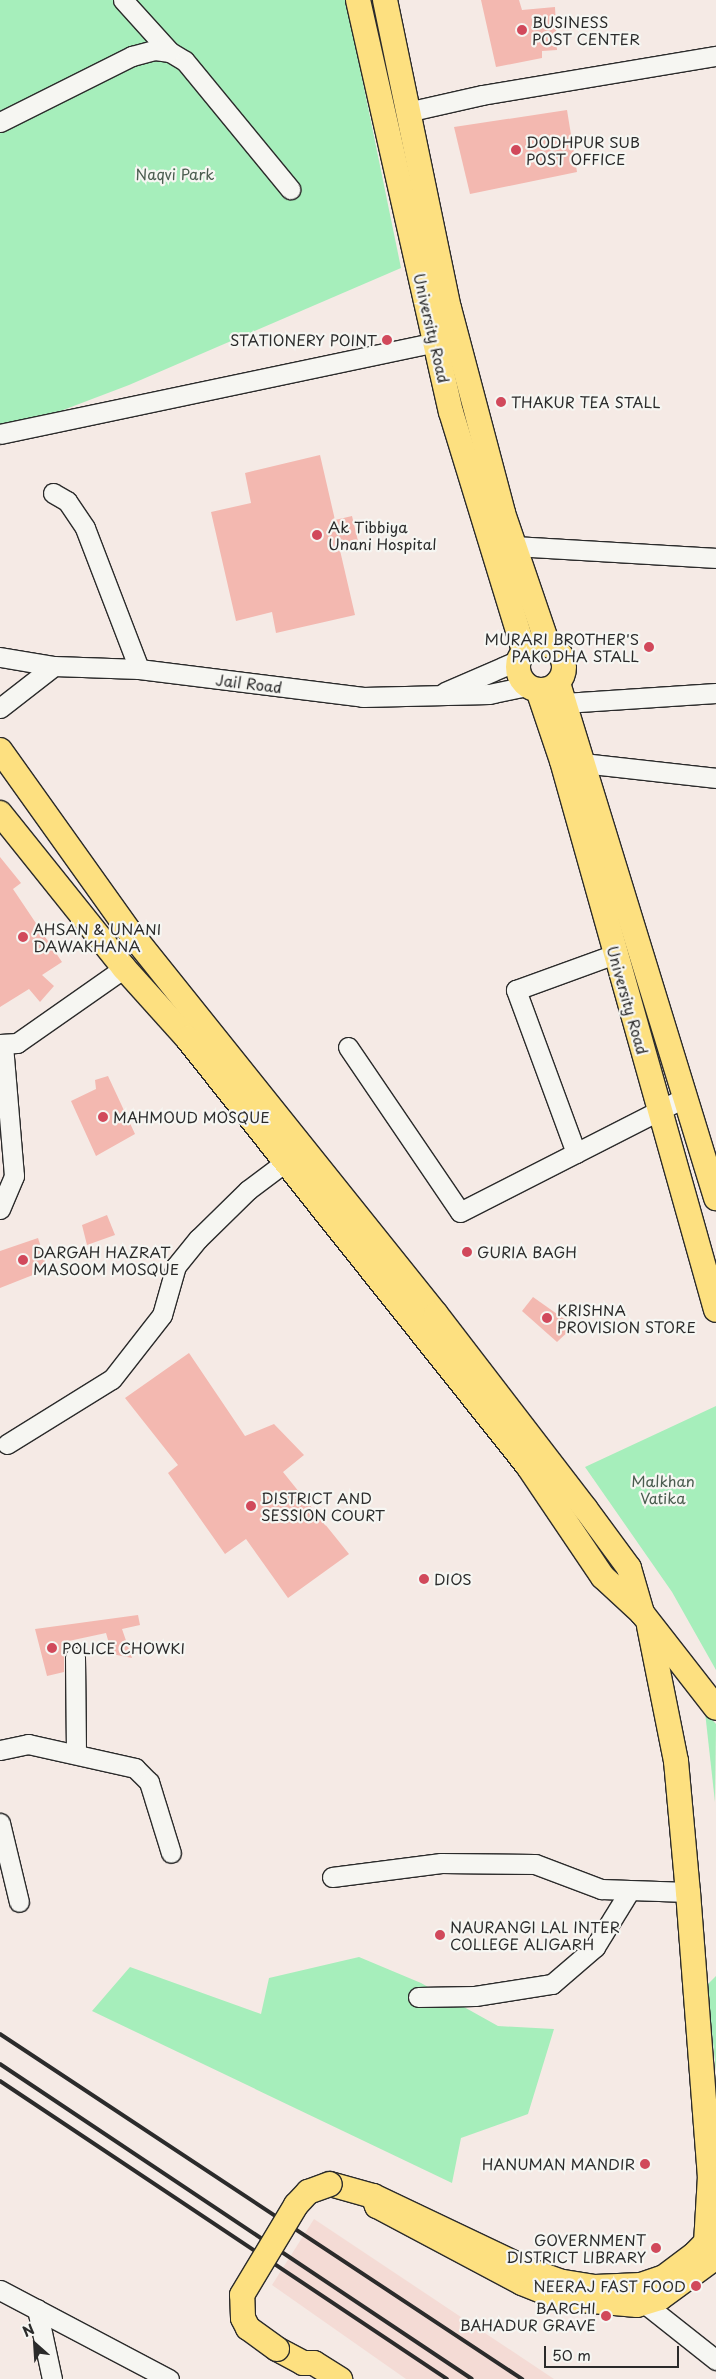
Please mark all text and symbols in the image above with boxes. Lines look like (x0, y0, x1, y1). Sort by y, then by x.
place label: BUSINESS POST CENTER (532, 12, 641, 47)
marker: BUSINESS POST CENTER (516, 24, 528, 36)
place label: DODHPUR SUB POST OFFICE (526, 132, 641, 167)
marker: DODHPUR SUB POST OFFICE (510, 144, 522, 156)
park label: Naqvi Park (135, 165, 215, 183)
street label: University Road (411, 271, 453, 385)
place label: STATIONERY POINT (229, 331, 377, 349)
marker: STATIONERY POINT (381, 334, 393, 346)
place label: THAKUR TEA STALL (511, 393, 663, 411)
marker: THAKUR TEA STALL (495, 396, 507, 408)
place label: Ak Tibbiya Unani Hospital (328, 517, 437, 552)
marker: Ak Tibbiya Unani Hospital (310, 528, 324, 542)
place label: MURARI BROTHER'S PAKODHA STALL (485, 629, 639, 664)
marker: MURARI BROTHER'S PAKODHA STALL (643, 641, 655, 653)
street label: Jail Road (215, 670, 283, 696)
place label: AHSAN & UNANI DAWAKHANA (33, 919, 160, 954)
marker: AHSAN & UNANI DAWAKHANA (17, 931, 29, 943)
street label: University Road (604, 943, 652, 1057)
place label: MAHMOUD MOSQUE (113, 1108, 270, 1126)
marker: MAHMOUD MOSQUE (97, 1111, 109, 1123)
place label: DARGAH HAZRAT MASOOM MOSQUE (33, 1242, 179, 1277)
place label: GURIA BAGH (477, 1243, 578, 1261)
marker: GURIA BAGH (461, 1246, 473, 1258)
marker: DARGAH HAZRAT MASOOM MOSQUE (17, 1254, 29, 1266)
place label: KRISHNA PROVISION STORE (557, 1300, 696, 1335)
marker: KRISHNA PROVISION STORE (541, 1312, 553, 1324)
park label: Malkhan Vatika (631, 1471, 695, 1506)
place label: DISTRICT AND SESSION COURT (261, 1488, 387, 1523)
marker: DISTRICT AND SESSION COURT (245, 1500, 257, 1512)
place label: DIOS (434, 1570, 472, 1588)
marker: DIOS (418, 1573, 430, 1585)
place label: POLICE CHOWKI (62, 1639, 186, 1657)
marker: POLICE CHOWKI (46, 1642, 58, 1654)
place label: NAURANGI LAL INTER COLLEGE ALIGARH (450, 1917, 622, 1952)
marker: NAURANGI LAL INTER COLLEGE ALIGARH (434, 1929, 446, 1941)
place label: HANUMAN MANDIR (482, 2155, 635, 2173)
marker: HANUMAN MANDIR (639, 2158, 651, 2170)
place label: GOVERNMENT DISTRICT LIBRARY (506, 2230, 646, 2265)
marker: GOVERNMENT DISTRICT LIBRARY (650, 2242, 662, 2254)
place label: NEERAJ FAST FOOD (531, 2277, 686, 2295)
marker: NEERAJ FAST FOOD (690, 2280, 702, 2292)
place label: BARCHI BAHADUR GRAVE (458, 2298, 596, 2333)
marker: BARCHI BAHADUR GRAVE (600, 2310, 612, 2322)
text: N (19, 2318, 38, 2342)
north arrow (10, 2319, 60, 2369)
scale bar (546, 2336, 681, 2368)
text: 50 m (552, 2343, 591, 2366)

